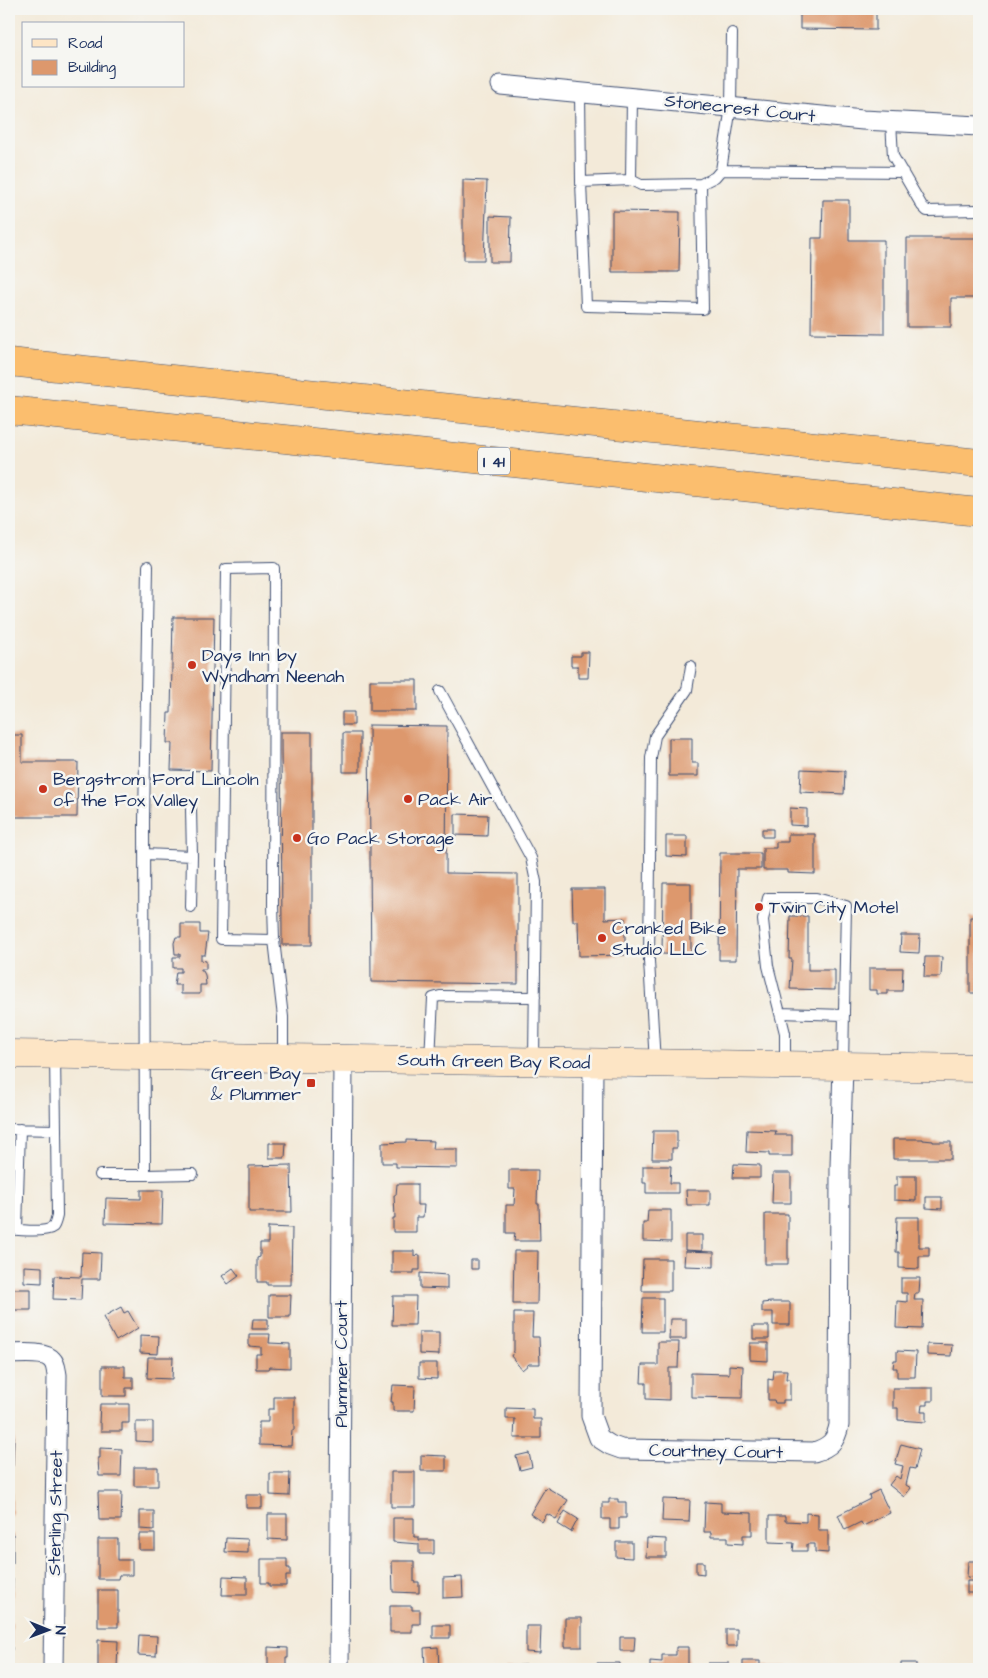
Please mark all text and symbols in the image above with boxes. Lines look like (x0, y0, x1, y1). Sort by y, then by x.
legend (22, 22, 185, 88)
text: Road (68, 33, 103, 54)
text: Building (68, 57, 116, 79)
street label: Stonecrest Court (663, 88, 817, 129)
road number: I 41 (478, 448, 510, 474)
place label: Days Inn by Wyndham Neenah (202, 643, 344, 690)
marker: Days Inn by Wyndham Neenah (186, 659, 198, 671)
place label: Bergstrom Ford Lincoln of the Fox Valley (53, 767, 259, 814)
marker: Bergstrom Ford Lincoln of the Fox Valley (37, 783, 49, 795)
place label: Pack Air (418, 787, 493, 812)
marker: Pack Air (402, 793, 414, 805)
place label: Go Pack Storage (307, 826, 454, 852)
marker: Go Pack Storage (291, 832, 303, 844)
place label: Twin City Motel (769, 895, 899, 921)
marker: Twin City Motel (753, 901, 765, 913)
place label: Cranked Bike Studio LLC (612, 916, 727, 962)
marker: Cranked Bike Studio LLC (596, 932, 608, 944)
street label: South Green Bay Road (397, 1047, 591, 1077)
place label: Green Bay & Plummer (211, 1061, 301, 1107)
marker: Green Bay & Plummer (305, 1077, 317, 1089)
street label: Plummer Court (329, 1300, 354, 1428)
street label: Courtney Court (649, 1438, 784, 1466)
street label: Sterling Street (42, 1450, 70, 1576)
north arrow (22, 1606, 72, 1656)
text: N (50, 1626, 70, 1635)

